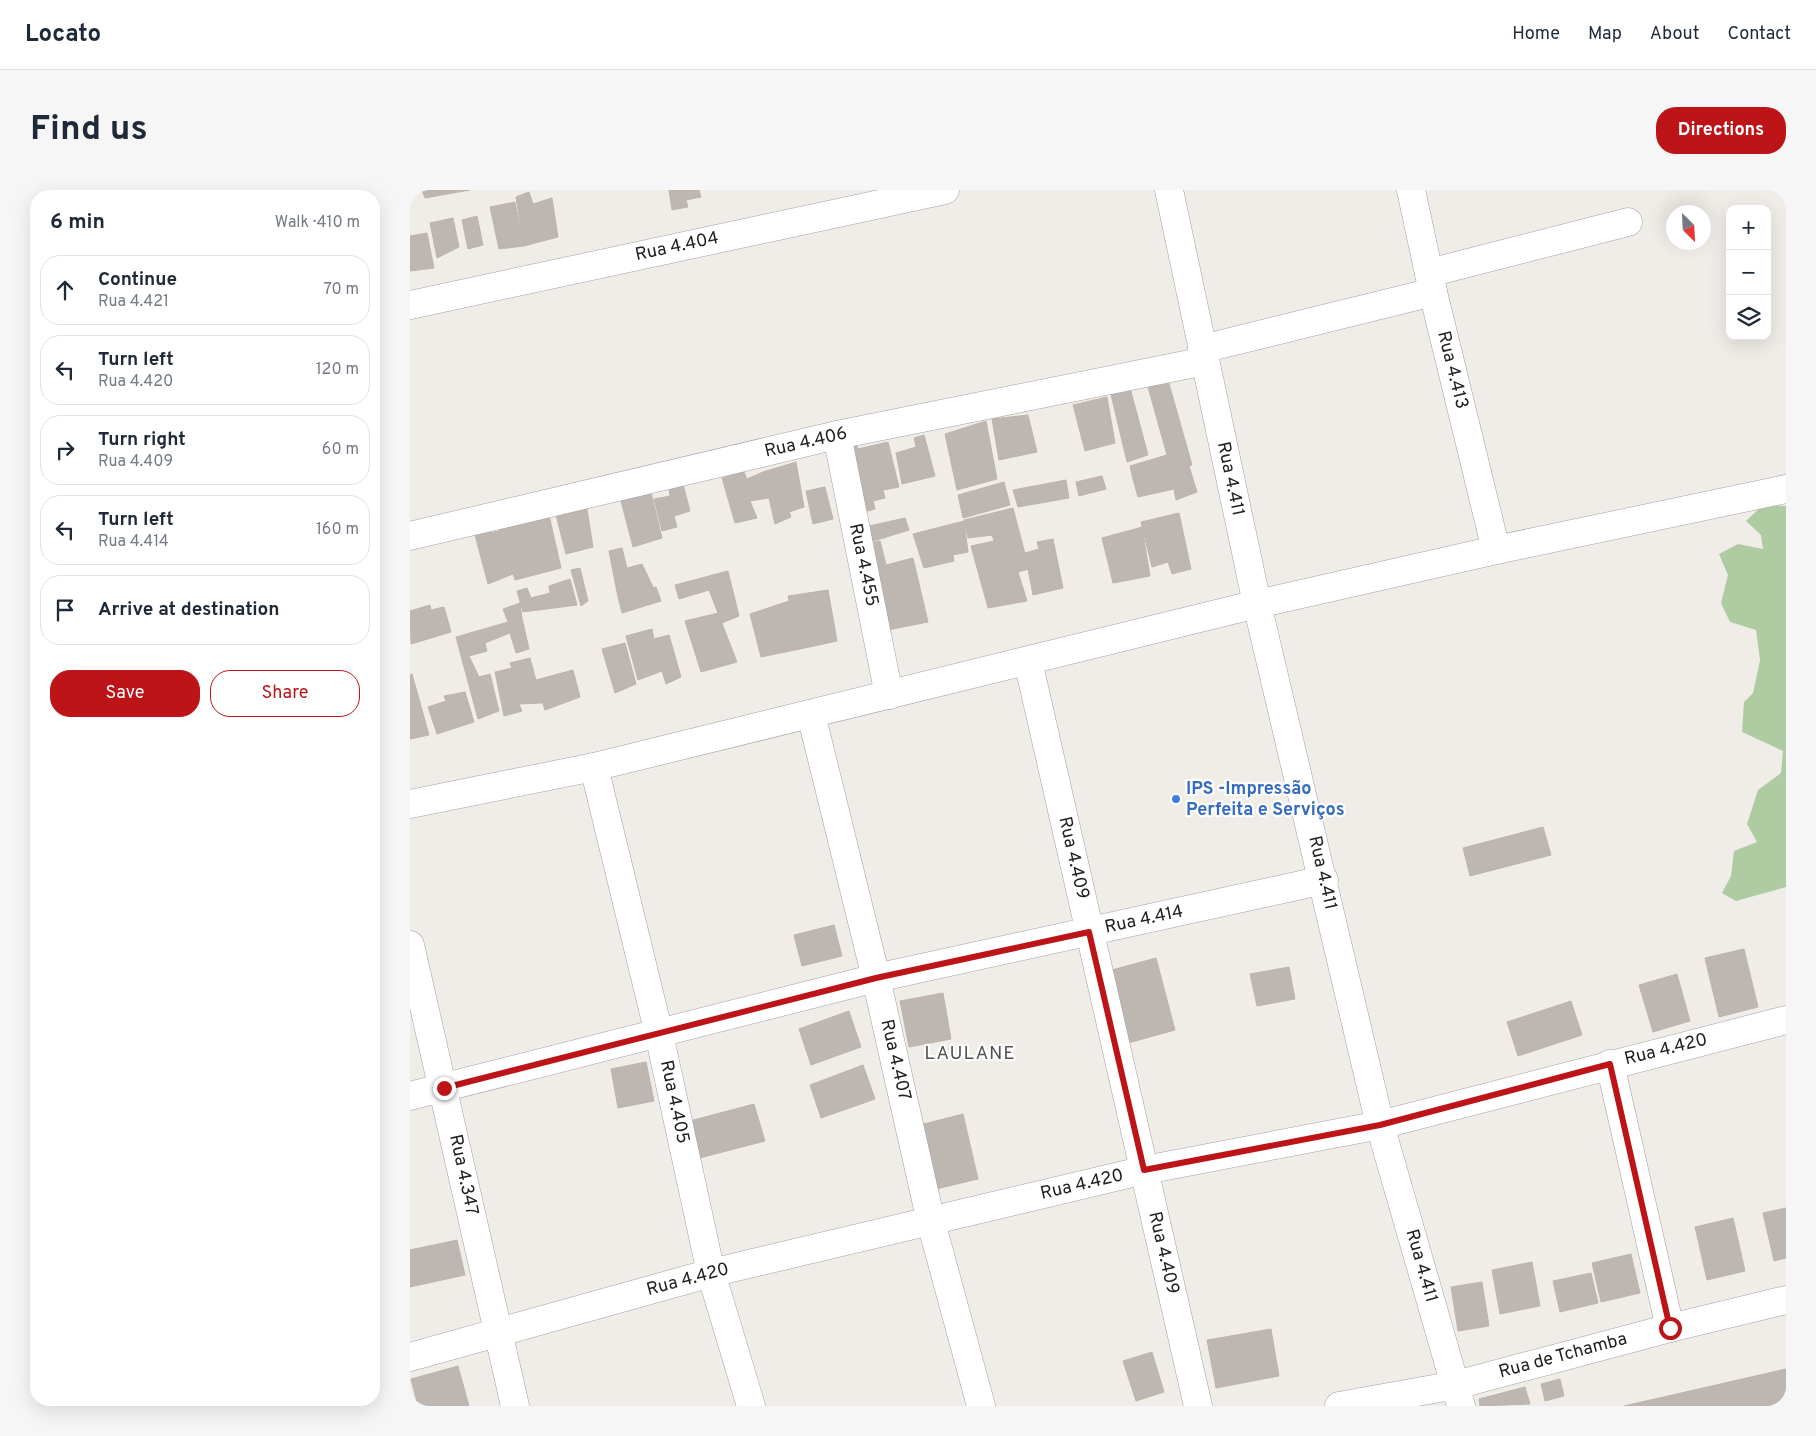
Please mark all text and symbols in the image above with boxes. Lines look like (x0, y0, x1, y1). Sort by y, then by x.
text: Locato (25, 20, 101, 50)
text: Home (1512, 23, 1560, 46)
text: Map (1588, 23, 1622, 46)
text: About (1650, 23, 1699, 46)
text: Contact (1727, 23, 1791, 46)
button: Directions (1656, 107, 1786, 154)
text: Find us (30, 108, 148, 152)
north arrow (1666, 205, 1711, 250)
map controls (1726, 205, 1771, 340)
button: + (1726, 205, 1771, 250)
text: 6 min (50, 209, 105, 236)
text: Walk · 410 m (275, 213, 360, 233)
street label: Rua 4.404 (633, 227, 721, 267)
button: − (1726, 250, 1771, 295)
text: Continue (98, 268, 177, 292)
icon: ahead (51, 276, 79, 304)
text: 70 m (324, 280, 359, 300)
text: Rua 4.421 (98, 292, 169, 312)
button: layers (1726, 295, 1771, 340)
street label: Rua 4.413 (1431, 329, 1473, 411)
text: Turn left (98, 348, 174, 372)
icon: left (51, 356, 79, 384)
text: 120 m (316, 360, 359, 380)
text: Rua 4.420 (98, 372, 173, 392)
street label: Rua 4.406 (762, 422, 850, 464)
text: Turn right (98, 428, 186, 452)
icon: right (51, 436, 79, 464)
text: 60 m (322, 440, 359, 460)
street label: Rua 4.411 (1211, 440, 1249, 518)
text: Rua 4.409 (98, 452, 173, 472)
text: Turn left (98, 508, 174, 532)
icon: left (51, 516, 79, 544)
text: 160 m (316, 520, 359, 540)
street label: Rua 4.455 (843, 521, 883, 609)
text: Rua 4.414 (98, 532, 169, 552)
icon: arrive (51, 596, 79, 624)
text: Arrive at destination (98, 598, 279, 622)
button: Save (50, 670, 200, 717)
button: Share (210, 670, 360, 717)
place label: IPS -Impressão Perfeita e Serviços (1186, 778, 1345, 822)
marker: IPS -Impressão Perfeita e Serviços (1170, 793, 1182, 805)
street label: Rua 4.409 (1052, 814, 1094, 902)
street label: Rua 4.411 (1302, 834, 1342, 912)
street label: Rua 4.414 (1103, 900, 1185, 940)
street label: Rua 4.407 (875, 1017, 915, 1103)
street label: Rua 4.420 (1622, 1029, 1710, 1071)
district label: LAULANE (924, 1042, 1016, 1066)
street label: Rua 4.405 (654, 1058, 694, 1146)
route end (433, 1077, 456, 1100)
street label: Rua 4.347 (443, 1132, 483, 1218)
street label: Rua 4.420 (1038, 1164, 1126, 1206)
street label: Rua 4.409 (1142, 1209, 1184, 1297)
street label: Rua 4.411 (1400, 1227, 1442, 1305)
street label: Rua 4.420 (644, 1258, 732, 1302)
route start (1659, 1317, 1682, 1340)
street label: Rua de Tchamba (1496, 1328, 1630, 1384)

